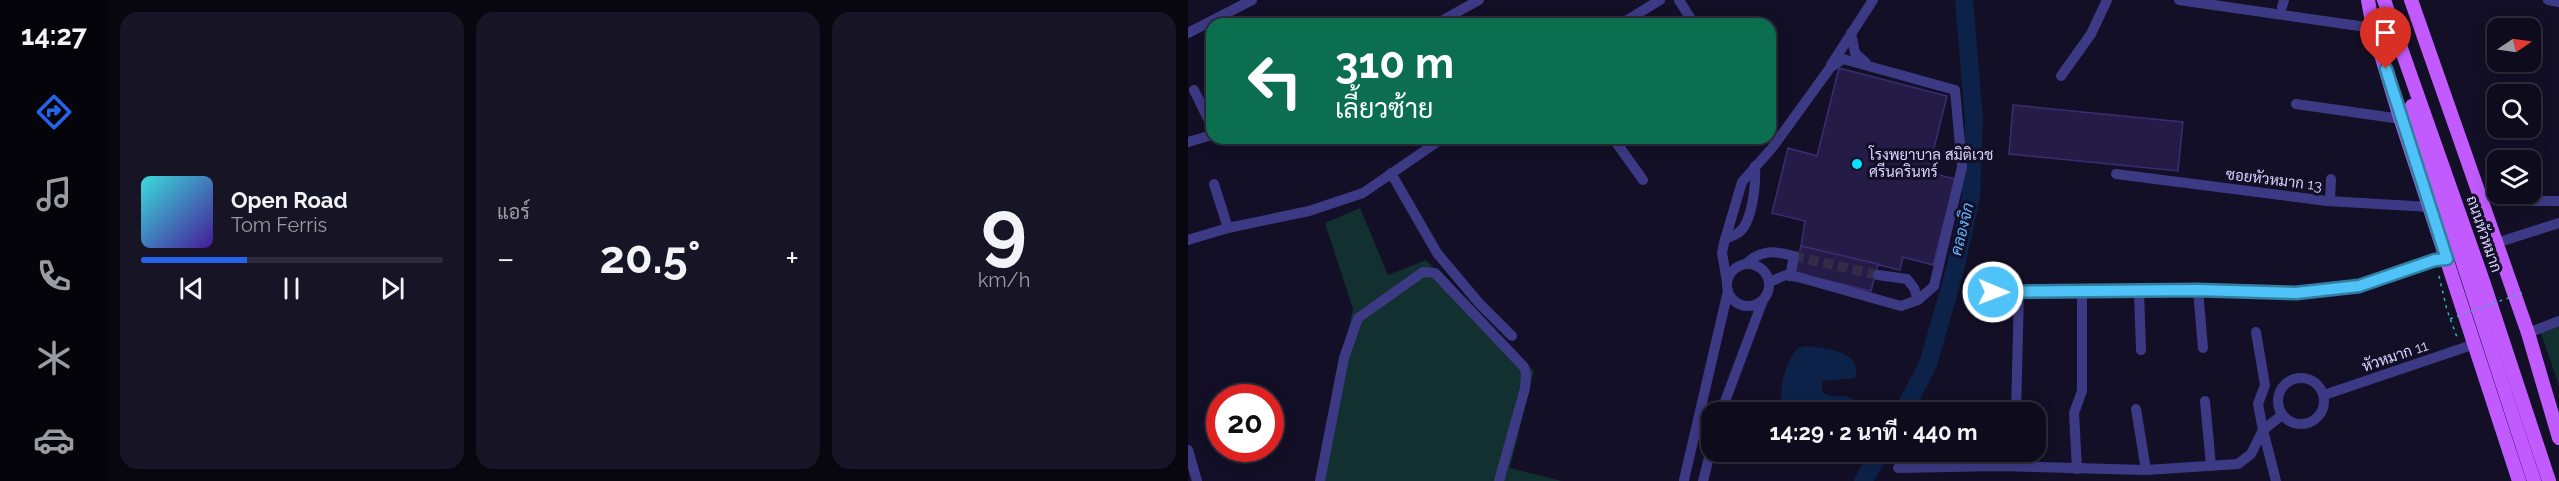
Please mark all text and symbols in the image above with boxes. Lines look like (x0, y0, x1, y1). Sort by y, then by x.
pin (2360, 7, 2411, 69)
icon: arrive (2369, 16, 2402, 49)
north arrow (2487, 18, 2541, 72)
map controls (2487, 18, 2541, 204)
text: 14:27 (21, 20, 87, 51)
text: 310 m (1335, 39, 1454, 88)
icon: left (1236, 42, 1314, 120)
button: search (2487, 84, 2541, 138)
icon: directions (33, 91, 75, 133)
text: เลี้ยวซ้าย (1335, 93, 1433, 124)
place label: โรงพยาบาล สมิติเวช ศรีนครินทร์ (1868, 145, 1993, 181)
button: layers (2487, 150, 2541, 204)
marker: โรงพยาบาล สมิติเวช ศรีนครินทร์ (1850, 157, 1864, 171)
street label: ซอยหัวหมาก 13 (2225, 165, 2323, 195)
icon: music (33, 173, 75, 215)
text: 9 (981, 183, 1027, 274)
text: Open Road (231, 187, 348, 213)
street label: ถนนหัวหมาก (2463, 193, 2505, 275)
text: แอร์ (497, 200, 530, 224)
water label: คลองจิก (1946, 201, 1978, 257)
text: Tom Ferris (231, 213, 327, 237)
text: 20.5° (600, 231, 700, 284)
text: − (497, 239, 515, 278)
text: + (785, 239, 799, 278)
icon: phone (33, 255, 75, 297)
position arrow (1961, 260, 2025, 324)
text: km/h (978, 268, 1030, 292)
icon: previous (175, 272, 208, 305)
icon: pause (275, 272, 308, 305)
icon: next (376, 272, 409, 305)
street label: หัวหมาก 11 (2360, 336, 2431, 376)
icon: climate (33, 337, 75, 379)
speed limit sign: 20 (1206, 384, 1284, 462)
icon: car (33, 419, 75, 461)
text: 14:29 · 2 นาที · 440 m (1770, 419, 1977, 445)

